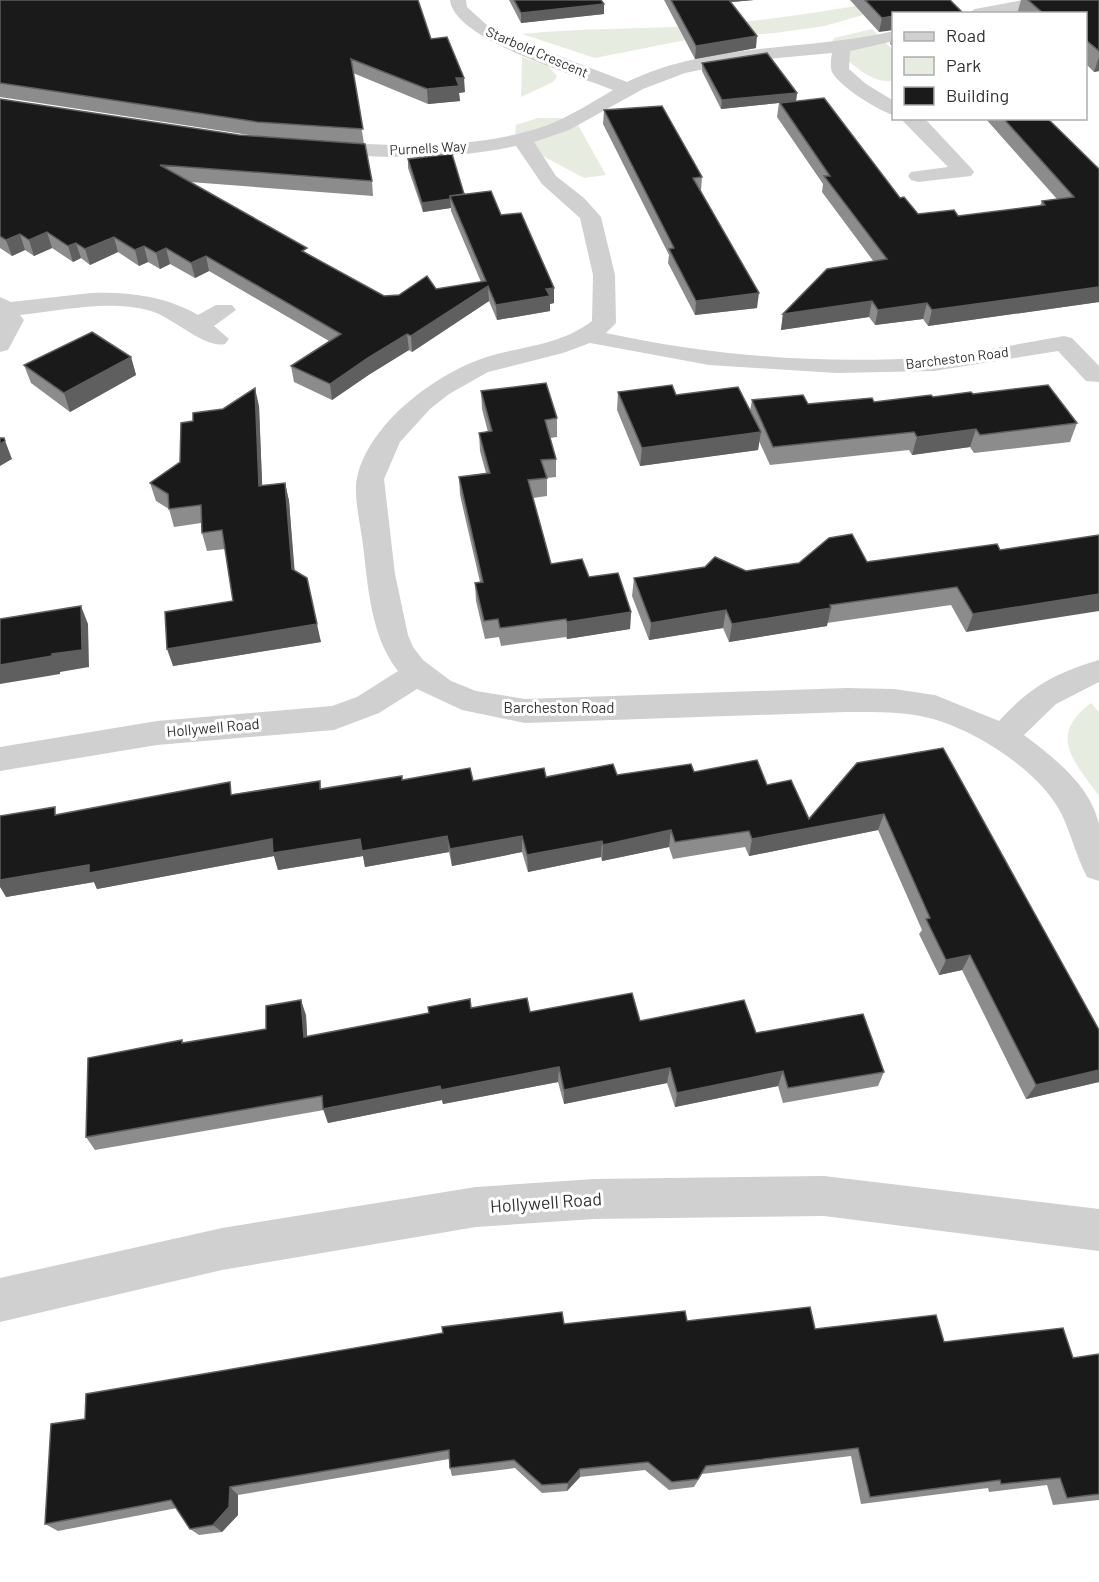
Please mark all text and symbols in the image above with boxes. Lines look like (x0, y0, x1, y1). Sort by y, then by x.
legend (892, 12, 1087, 120)
street label: Starbold Crescent (484, 22, 591, 81)
text: Road (946, 24, 986, 46)
text: Park (946, 54, 981, 76)
text: Building (946, 84, 1009, 106)
street label: Purnells Way (389, 137, 467, 158)
street label: Barcheston Road (905, 343, 1009, 372)
street label: Barcheston Road (504, 698, 614, 716)
street label: Hollywell Road (166, 714, 260, 740)
street label: Hollywell Road (489, 1187, 603, 1217)

